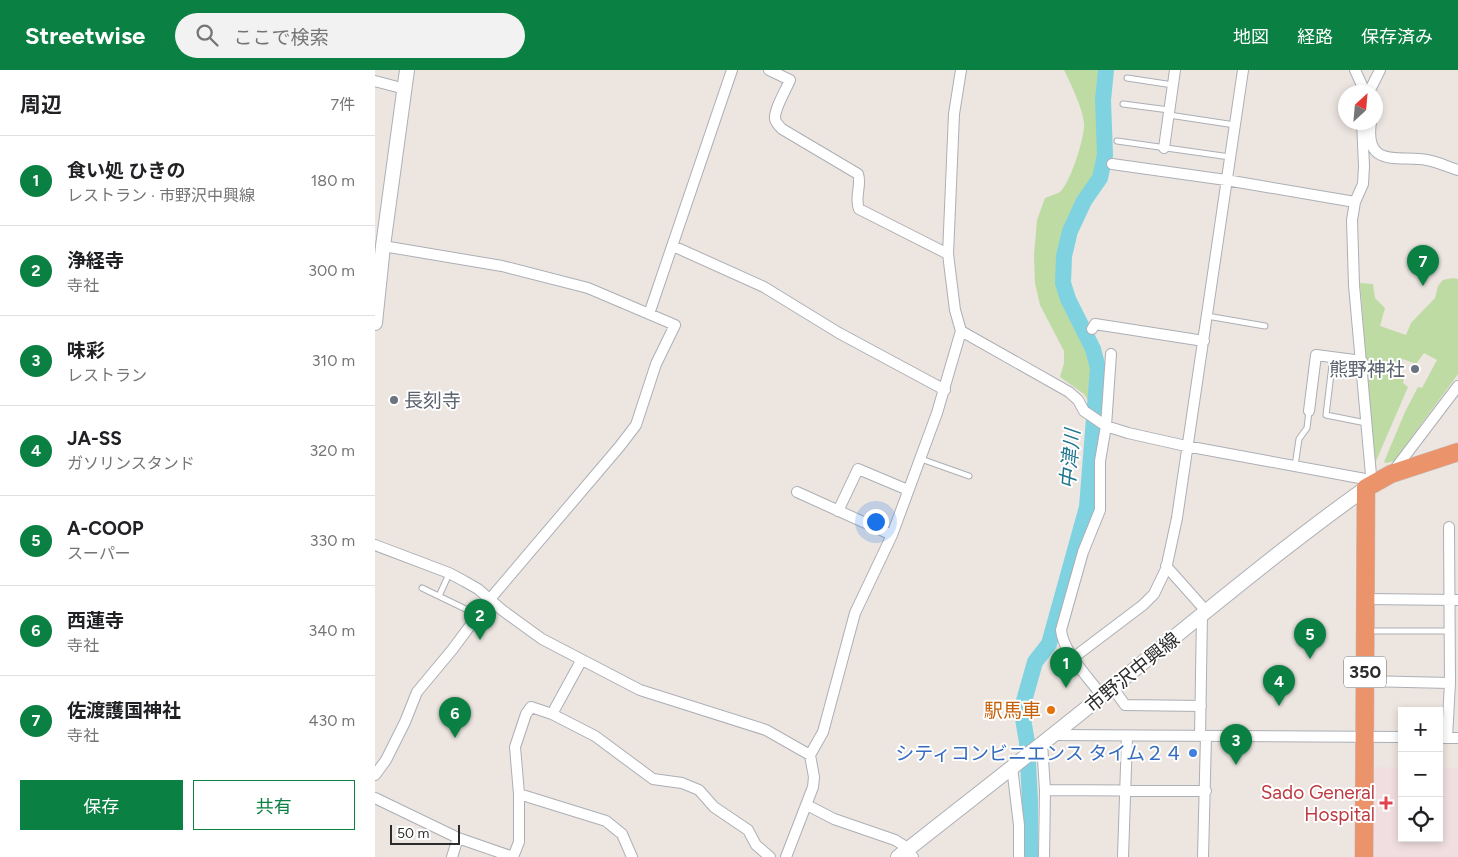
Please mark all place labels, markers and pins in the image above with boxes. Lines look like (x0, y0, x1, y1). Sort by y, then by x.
pin: 7 (1407, 245, 1439, 286)
place label: 熊野神社 (1329, 358, 1405, 381)
marker: 熊野神社 (1409, 363, 1421, 375)
place label: 長刻寺 (404, 389, 461, 412)
marker: 長刻寺 (388, 394, 400, 406)
pin: 2 (464, 599, 496, 640)
pin: 5 (1294, 618, 1326, 659)
pin: 1 (1050, 647, 1082, 688)
pin: 4 (1263, 665, 1295, 706)
pin: 6 (439, 697, 471, 738)
place label: 駅馬車 (984, 699, 1041, 722)
marker: 駅馬車 (1045, 704, 1057, 716)
pin: 3 (1220, 724, 1252, 765)
place label: シティコンビニエンス タイム２４ (895, 742, 1183, 765)
marker: シティコンビニエンス タイム２４ (1187, 747, 1199, 759)
place label: Sado General Hospital (1261, 781, 1375, 826)
marker: Sado General Hospital (1379, 796, 1393, 810)

